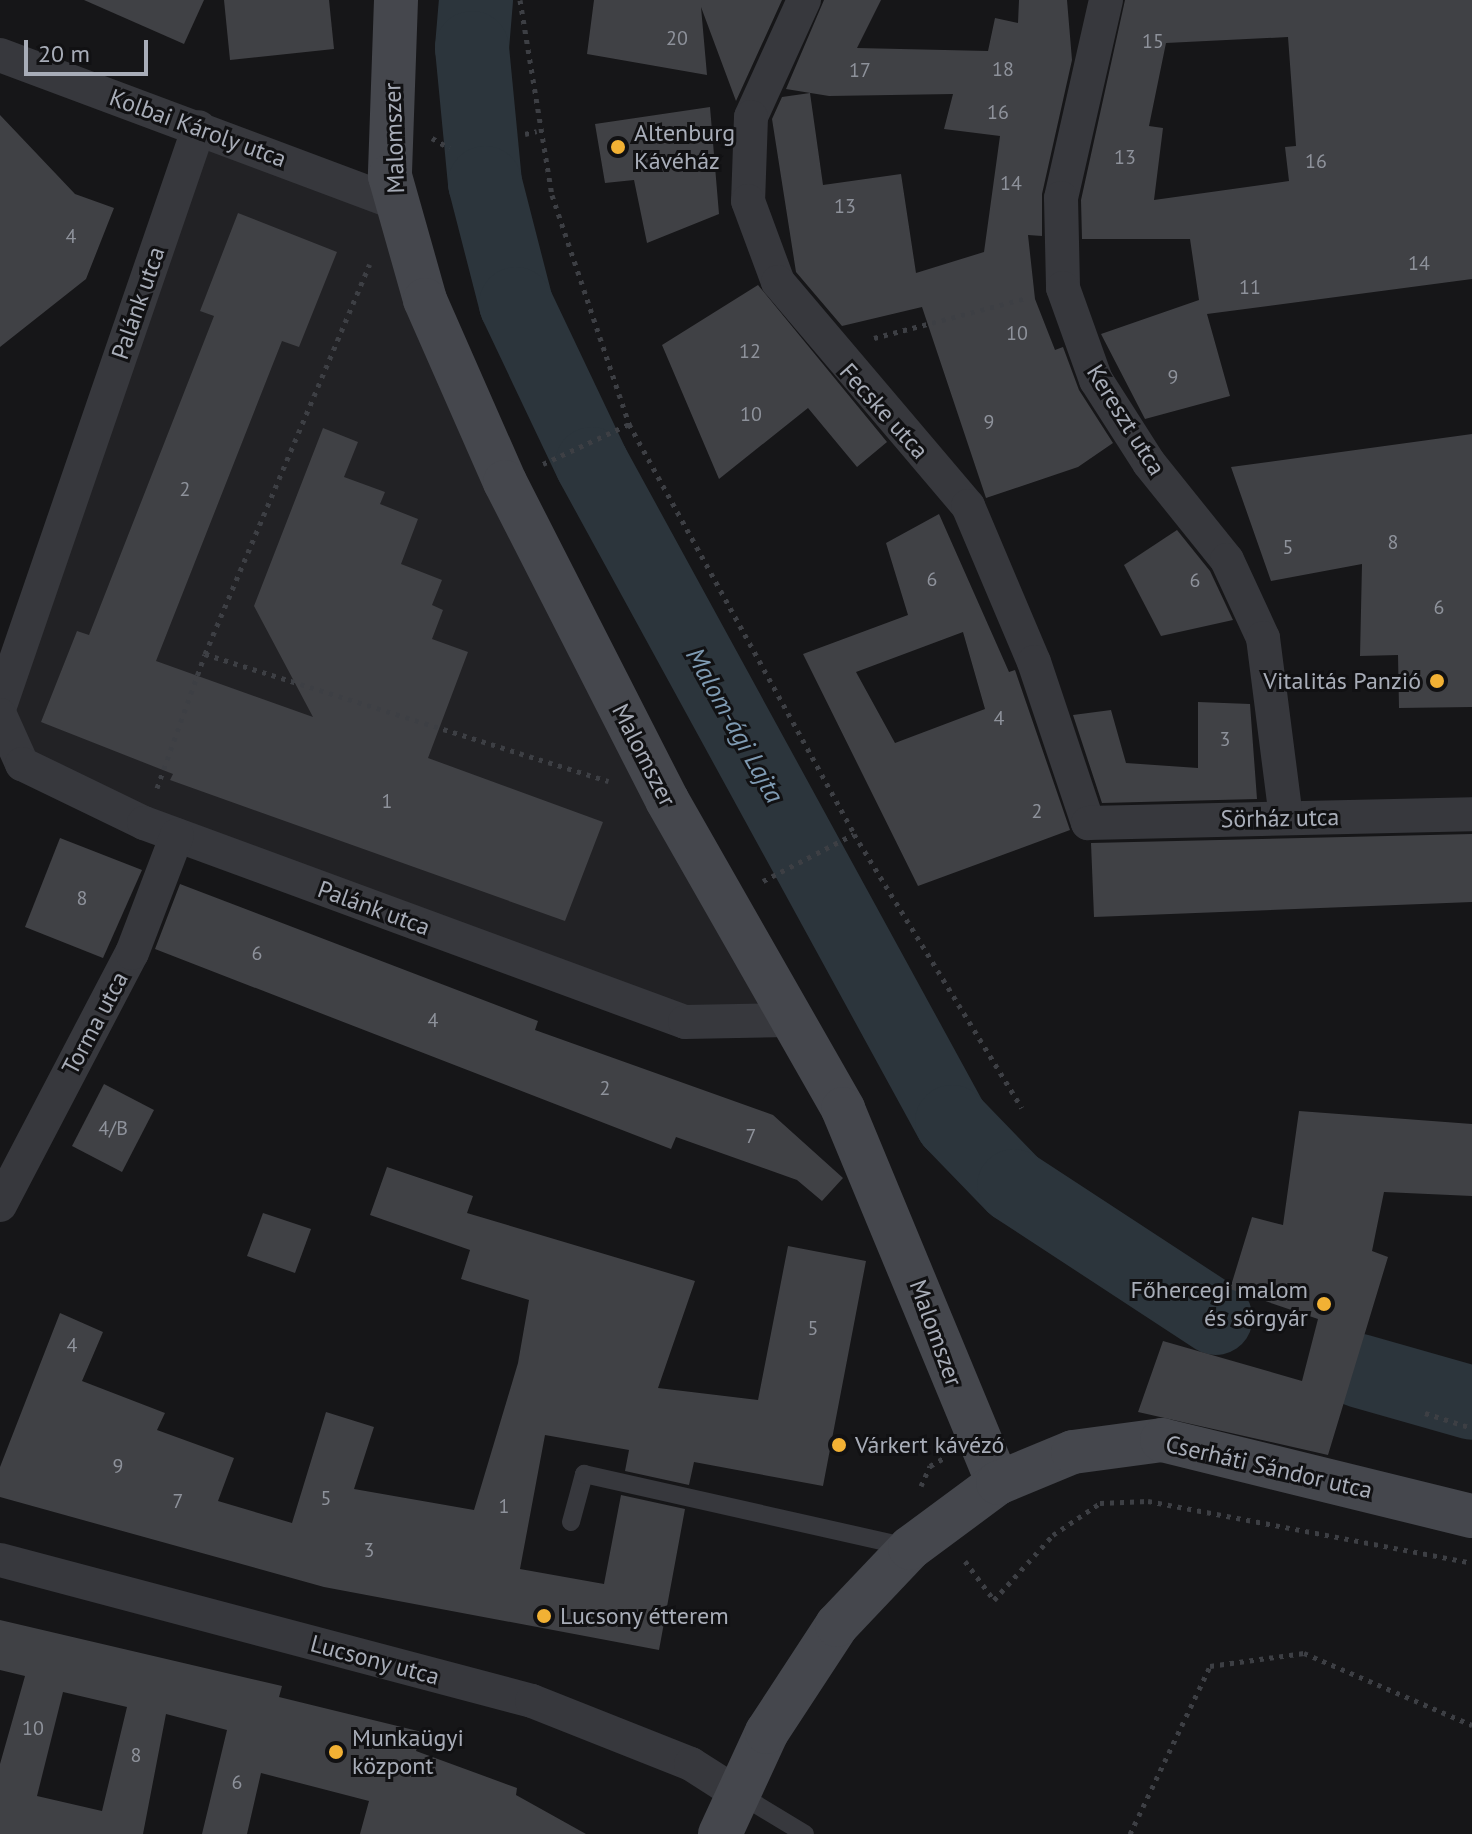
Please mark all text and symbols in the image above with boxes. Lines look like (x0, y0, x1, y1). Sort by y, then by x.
scale bar (28, 24, 152, 74)
house number: 20 (666, 26, 688, 50)
house number: 15 (1142, 29, 1164, 53)
text: 20 m (38, 38, 90, 69)
house number: 18 (992, 57, 1014, 81)
house number: 17 (849, 58, 871, 82)
street label: Malomszer (378, 82, 410, 194)
street label: Kolbai Károly utca (105, 83, 291, 173)
house number: 16 (987, 100, 1009, 124)
place label: Altenburg Kávéház (634, 119, 735, 175)
marker: Altenburg Kávéház (609, 138, 627, 156)
house number: 13 (1114, 145, 1136, 169)
house number: 16 (1305, 149, 1327, 173)
house number: 14 (1000, 171, 1022, 195)
house number: 13 (834, 194, 856, 218)
house number: 4 (66, 224, 76, 248)
street label: Palánk utca (105, 243, 171, 363)
house number: 14 (1408, 251, 1430, 275)
house number: 11 (1239, 275, 1261, 299)
house number: 10 (1006, 321, 1028, 345)
house number: 12 (739, 339, 761, 363)
street label: Fecske utca (834, 357, 934, 465)
street label: Kereszt utca (1081, 359, 1171, 481)
house number: 9 (1168, 365, 1178, 389)
house number: 10 (740, 402, 762, 426)
house number: 9 (984, 410, 994, 434)
house number: 2 (180, 477, 190, 501)
house number: 8 (1388, 530, 1398, 554)
house number: 5 (1283, 535, 1293, 559)
house number: 6 (927, 567, 937, 591)
house number: 6 (1190, 568, 1200, 592)
house number: 6 (1434, 595, 1444, 619)
water label: Malom-ági Lajta (680, 642, 790, 808)
place label: Vitalitás Panzió (1263, 667, 1421, 695)
marker: Vitalitás Panzió (1428, 672, 1446, 690)
street label: Malomszer (606, 699, 682, 811)
house number: 4 (994, 706, 1004, 730)
house number: 3 (1220, 727, 1230, 751)
house number: 1 (382, 789, 392, 813)
house number: 2 (1032, 799, 1042, 823)
street label: Sörház utca (1220, 803, 1340, 833)
street label: Palánk utca (314, 874, 434, 942)
house number: 8 (77, 886, 87, 910)
house number: 6 (252, 941, 262, 965)
street label: Torma utca (56, 967, 134, 1079)
house number: 4 (428, 1008, 438, 1032)
house number: 2 (600, 1076, 610, 1100)
house number: 4/B (98, 1116, 128, 1140)
house number: 7 (746, 1124, 756, 1148)
street label: Malomszer (903, 1276, 969, 1390)
place label: Főhercegi malom és sörgyár (1131, 1276, 1308, 1332)
marker: Főhercegi malom és sörgyár (1315, 1295, 1333, 1313)
house number: 5 (808, 1316, 818, 1340)
house number: 4 (67, 1333, 77, 1357)
street label: Cserháti Sándor utca (1163, 1429, 1375, 1505)
place label: Várkert kávézó (855, 1431, 1004, 1459)
marker: Várkert kávézó (830, 1436, 848, 1454)
house number: 9 (113, 1454, 123, 1478)
house number: 5 (321, 1486, 331, 1510)
house number: 7 (173, 1489, 183, 1513)
house number: 1 (499, 1494, 509, 1518)
house number: 3 (364, 1538, 374, 1562)
place label: Lucsony étterem (560, 1602, 730, 1630)
marker: Lucsony étterem (535, 1607, 553, 1625)
street label: Lucsony utca (307, 1629, 443, 1691)
house number: 10 (22, 1716, 44, 1740)
place label: Munkaügyi központ (352, 1724, 464, 1780)
house number: 8 (131, 1743, 141, 1767)
marker: Munkaügyi központ (327, 1743, 345, 1761)
house number: 6 (232, 1770, 242, 1794)

